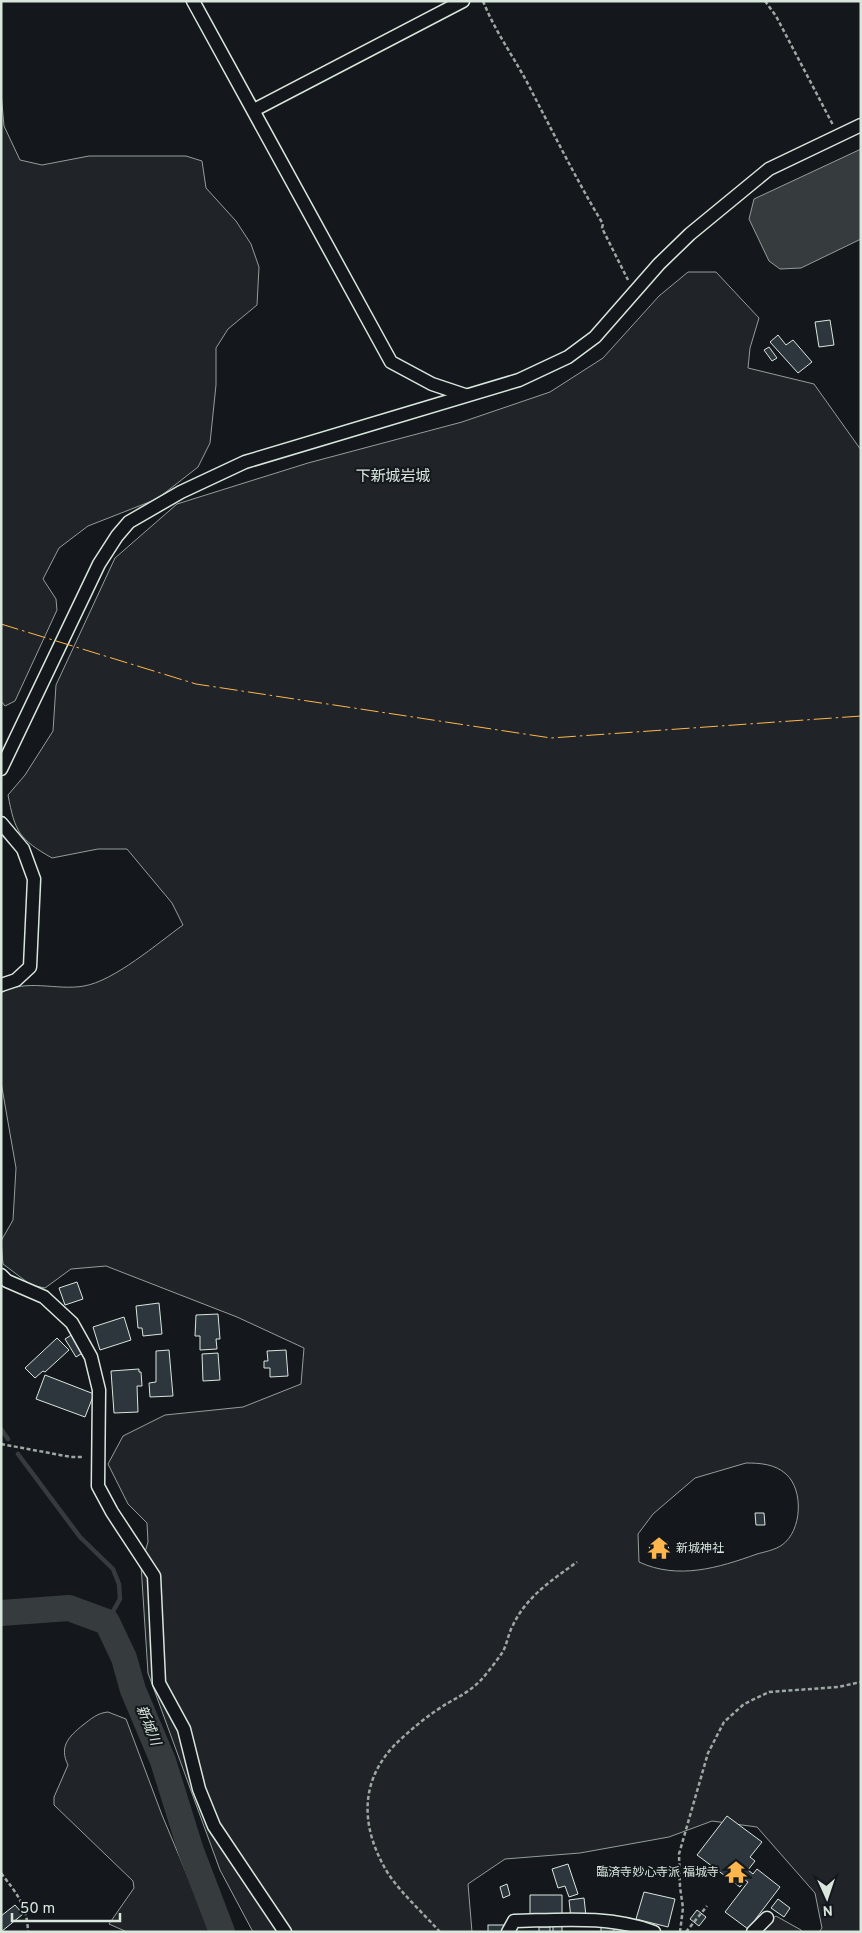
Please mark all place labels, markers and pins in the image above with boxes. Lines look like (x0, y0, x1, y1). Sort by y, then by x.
temple icon: 新城神社 (646, 1535, 672, 1561)
place label: 新城神社 (676, 1541, 724, 1557)
temple icon: 臨済寺妙心寺派 福城寺 (723, 1859, 749, 1885)
place label: 臨済寺妙心寺派 福城寺 (596, 1865, 719, 1881)

